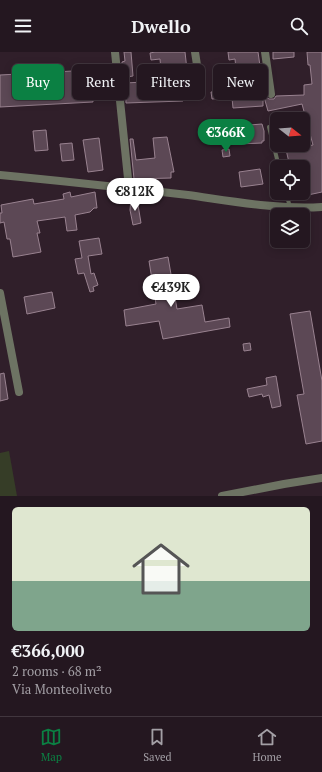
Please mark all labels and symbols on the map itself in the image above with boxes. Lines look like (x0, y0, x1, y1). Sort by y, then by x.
north arrow (270, 112, 310, 152)
pin: €366K (198, 119, 254, 153)
pin: €812K (107, 178, 163, 212)
pin: €439K (143, 274, 199, 308)

